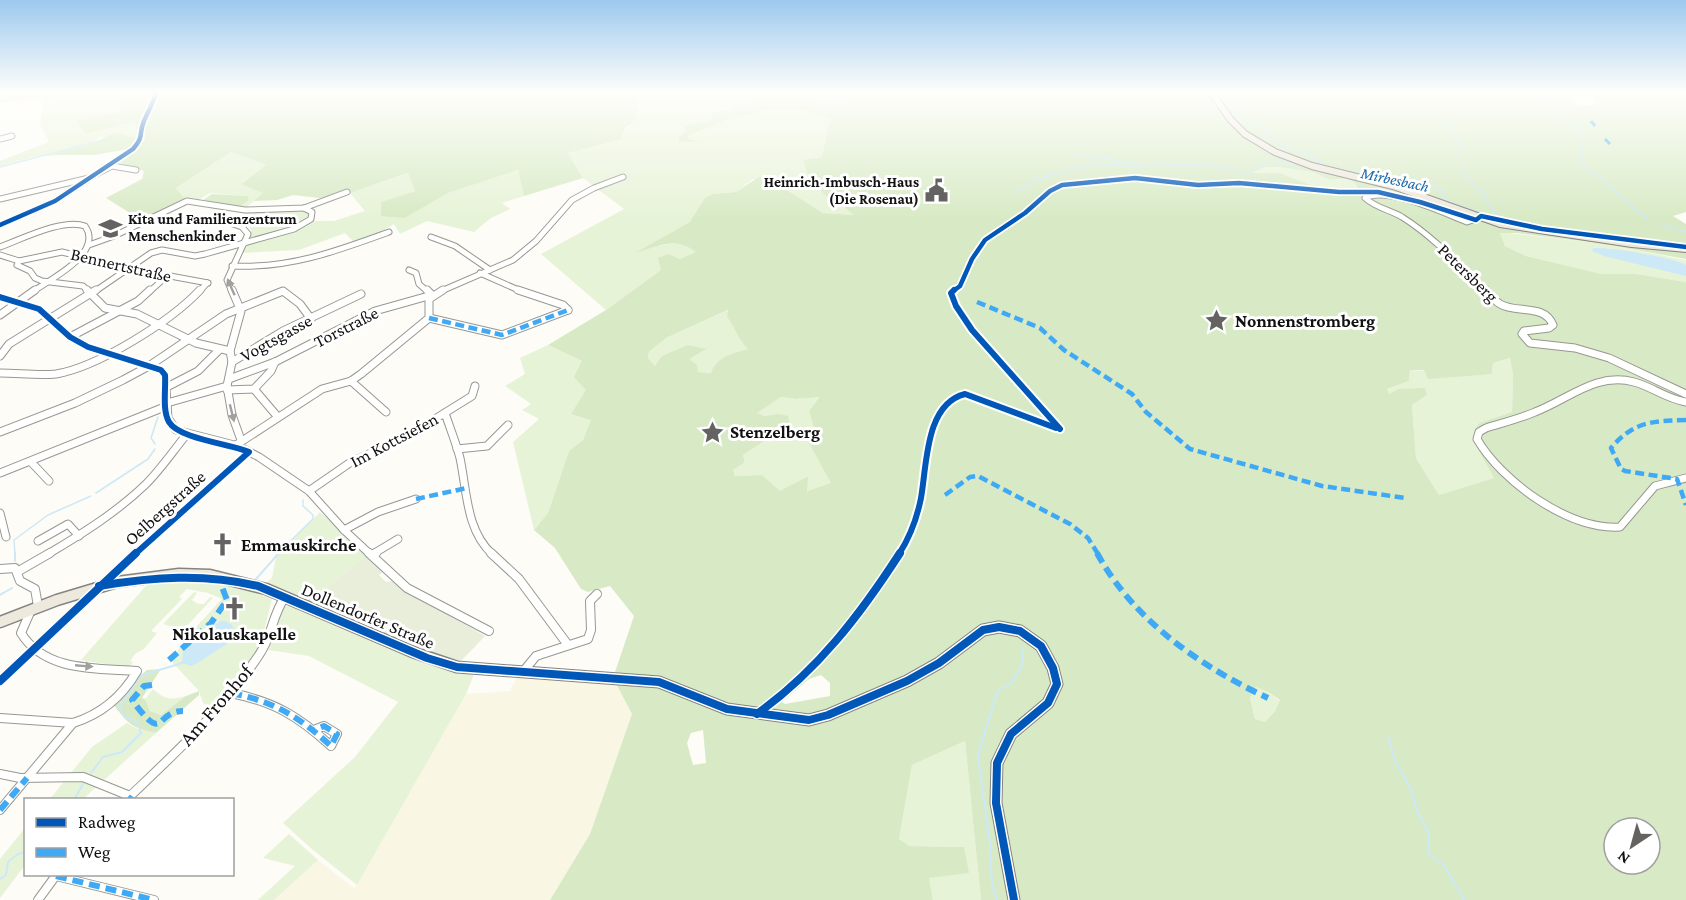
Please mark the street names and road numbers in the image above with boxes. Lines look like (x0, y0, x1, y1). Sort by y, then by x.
street label: Petersberg (1434, 240, 1502, 307)
street label: Bennertstraße (69, 244, 173, 286)
street label: Torstraße (310, 302, 382, 352)
street label: Vogtsgasse (237, 310, 315, 366)
street label: Im Kottsiefen (347, 408, 442, 472)
street label: Oelbergstraße (120, 466, 210, 550)
street label: Dollendorfer Straße (299, 579, 438, 653)
street label: Am Fronhof (174, 658, 259, 750)

